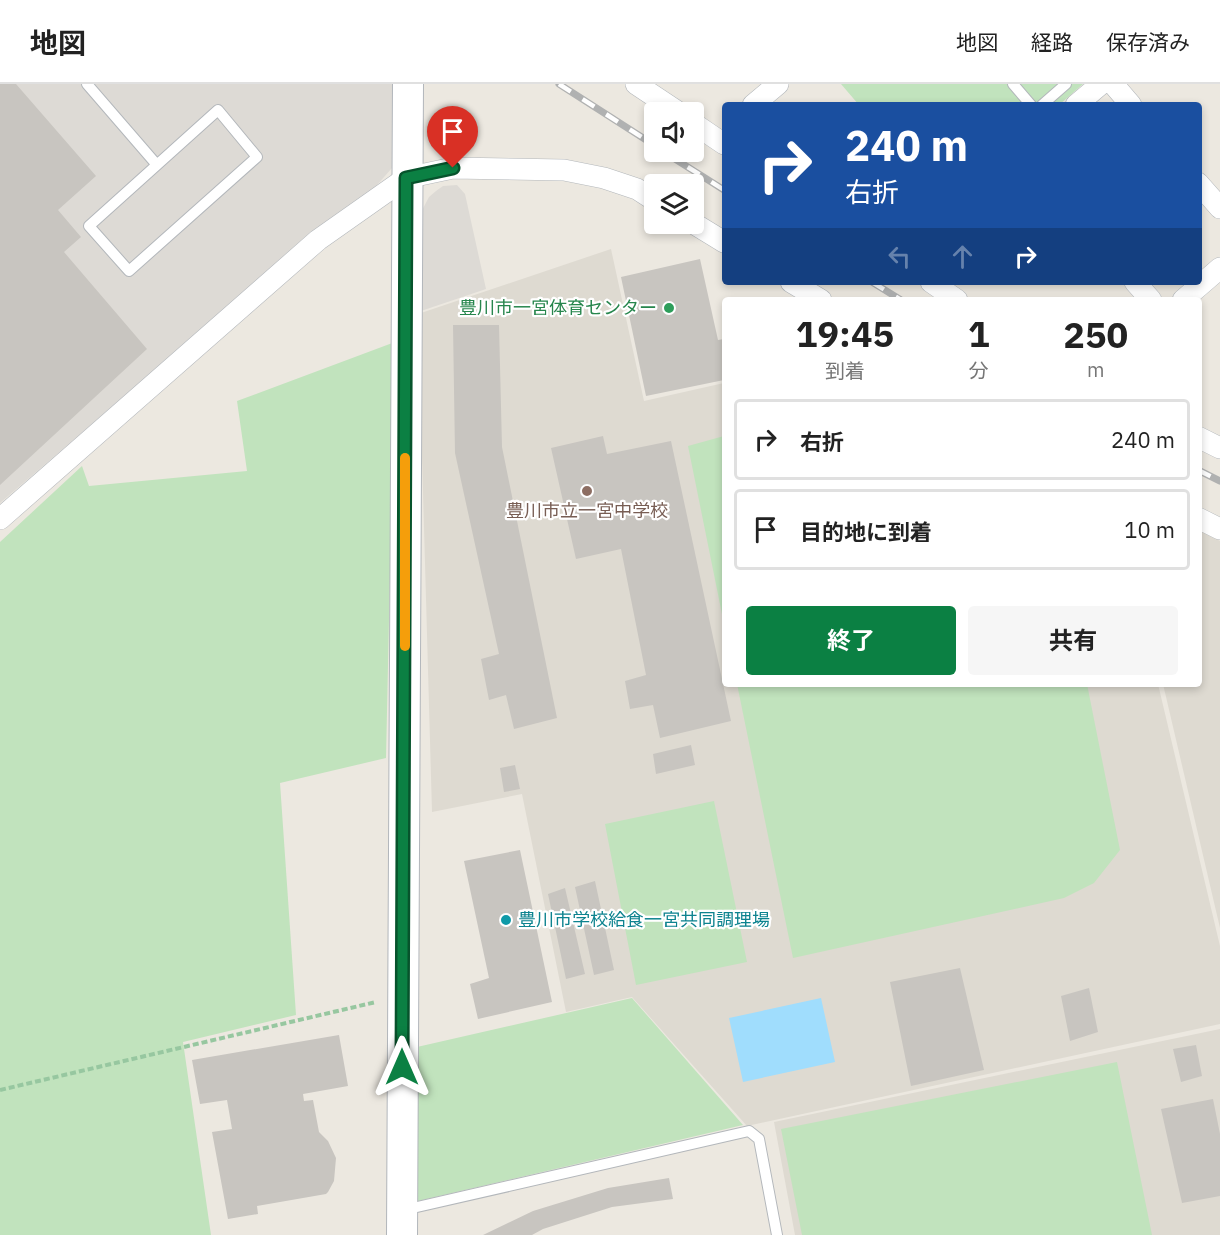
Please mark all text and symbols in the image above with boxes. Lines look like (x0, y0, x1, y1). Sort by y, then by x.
text: 地図 (30, 24, 86, 61)
text: 地図 (956, 28, 998, 56)
text: 経路 (1031, 28, 1073, 56)
text: 保存済み (1106, 28, 1190, 56)
map controls (644, 102, 704, 234)
button: sound (644, 102, 704, 162)
pin (427, 106, 478, 168)
icon: arrive (436, 115, 469, 148)
text: 240 m (845, 118, 968, 173)
icon: right (746, 126, 824, 204)
button: layers (644, 174, 704, 234)
text: 右折 (845, 174, 899, 209)
icon: left (883, 240, 916, 273)
icon: ahead (946, 240, 979, 273)
icon: right (1009, 240, 1042, 273)
place label: 豊川市一宮体育センター (459, 296, 657, 319)
marker: 豊川市一宮体育センター (662, 301, 676, 315)
text: 19:45 (796, 310, 894, 357)
text: 1 (968, 310, 990, 357)
text: 250 (1063, 311, 1128, 358)
text: m (1087, 356, 1104, 383)
text: 到着 (825, 357, 865, 384)
text: 分 (969, 357, 989, 384)
icon: right (749, 423, 782, 456)
text: 240 m (1111, 425, 1175, 454)
text: 右折 (800, 427, 844, 456)
marker: 豊川市立一宮中学校 (580, 484, 594, 498)
place label: 豊川市立一宮中学校 (506, 499, 668, 522)
icon: arrive (749, 513, 782, 546)
text: 10 m (1124, 515, 1175, 544)
text: 目的地に到着 (800, 517, 932, 546)
button: 終了 (746, 606, 956, 675)
button: 共有 (968, 606, 1178, 675)
place label: 豊川市学校給食一宮共同調理場 (518, 908, 770, 931)
marker: 豊川市学校給食一宮共同調理場 (499, 913, 513, 927)
position arrow (370, 1035, 434, 1099)

